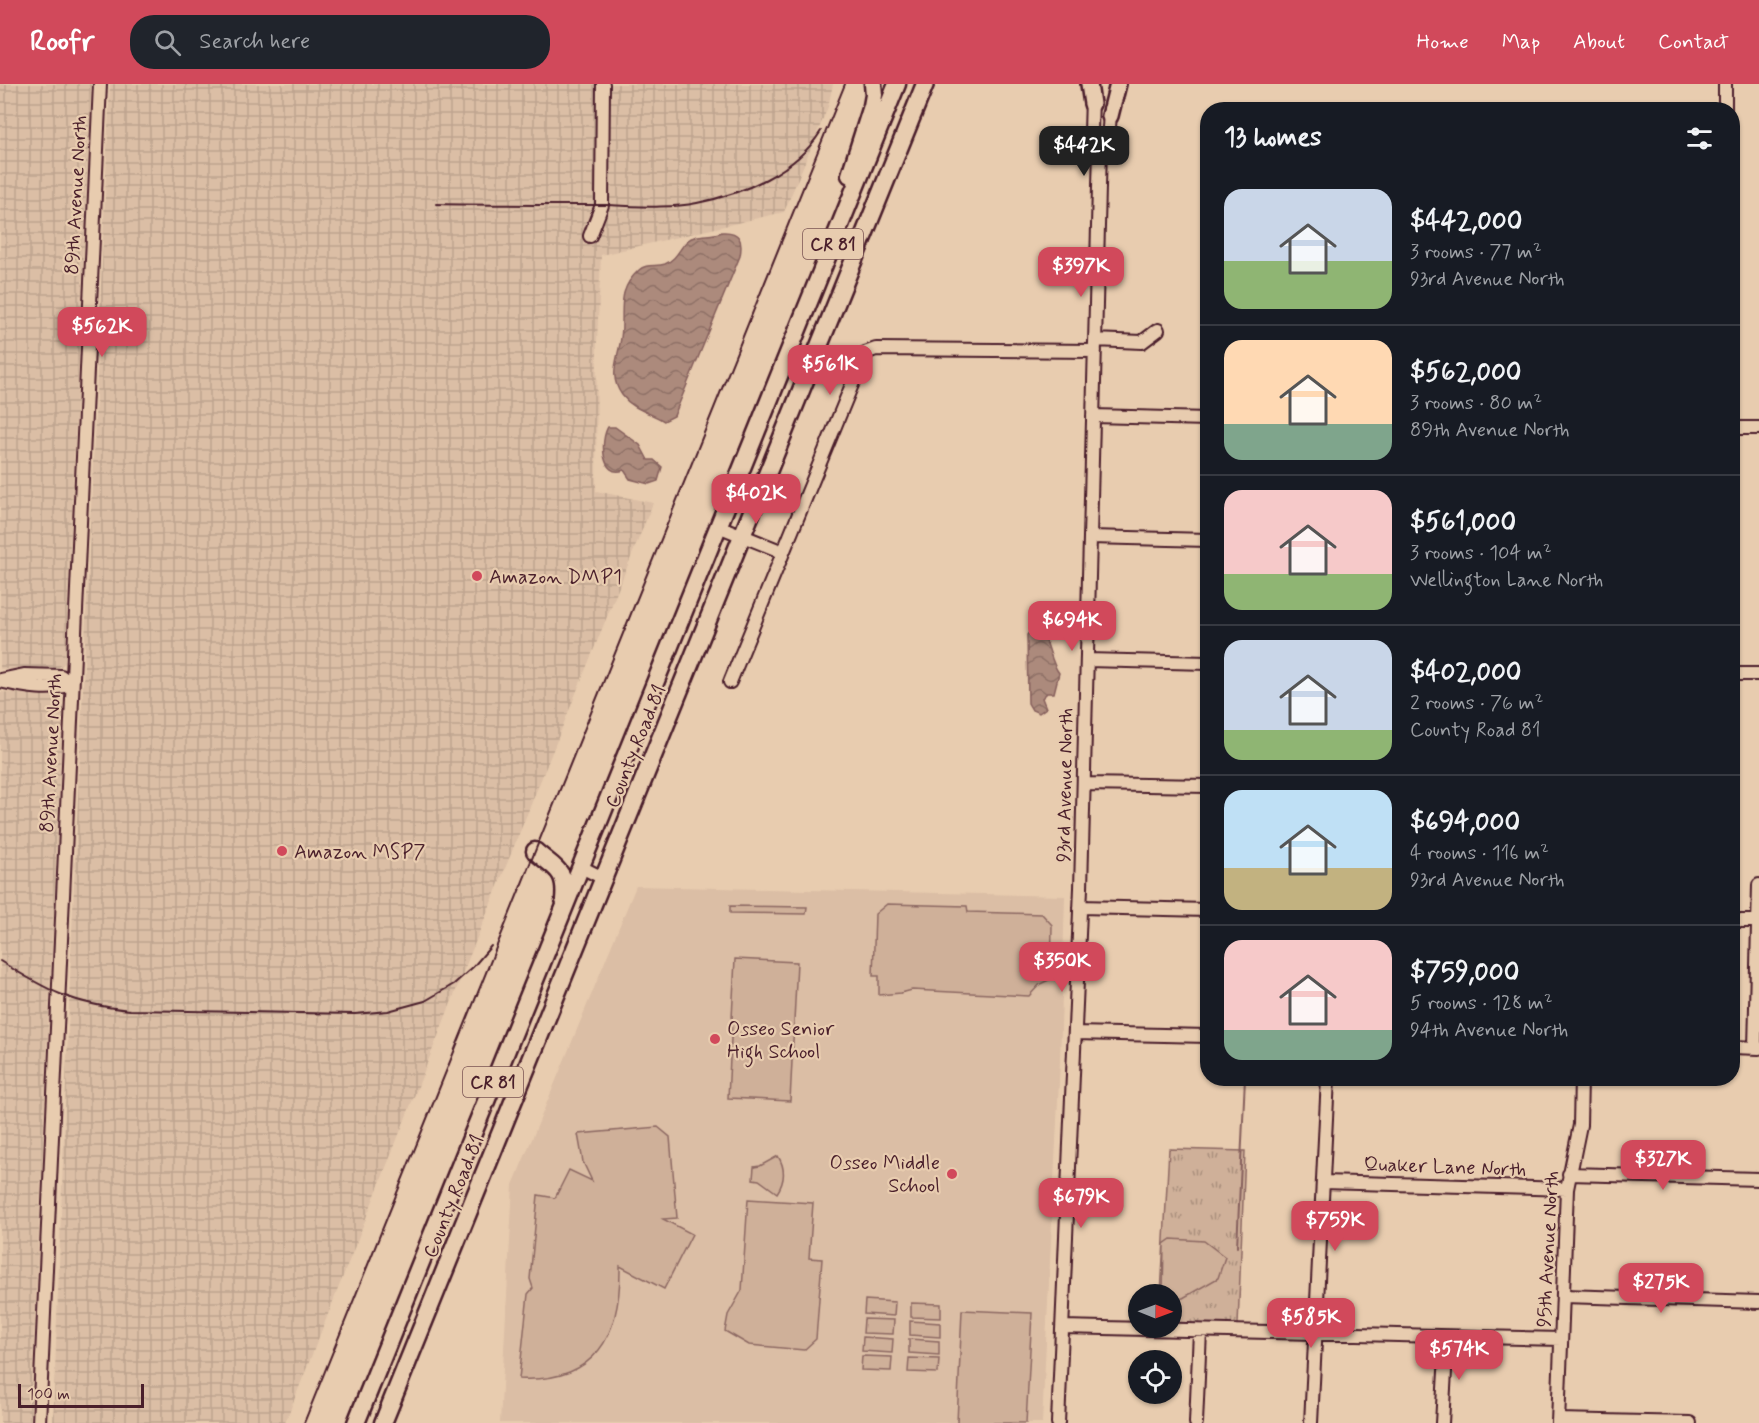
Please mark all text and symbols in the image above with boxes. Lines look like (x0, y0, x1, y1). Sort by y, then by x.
search box (130, 15, 550, 69)
text: Roofr (30, 24, 94, 61)
icon: search (151, 26, 184, 59)
text: Search here (199, 28, 310, 56)
text: Home (1417, 28, 1469, 56)
text: Map (1502, 28, 1540, 56)
text: About (1573, 28, 1625, 56)
text: Contact (1658, 28, 1729, 56)
street label: 89th Avenue North (59, 115, 94, 275)
text: 13 homes (1224, 121, 1322, 155)
icon: filters (1683, 122, 1716, 155)
pin: $442K (1042, 126, 1126, 177)
text: $442K (1053, 132, 1115, 159)
text: $442,000 (1410, 205, 1522, 239)
icon: home (1272, 213, 1344, 285)
road number: CR 81 (803, 229, 863, 259)
text: 3 rooms · 77 m² (1410, 239, 1542, 266)
pin: $397K (1039, 247, 1123, 298)
text: $397K (1052, 253, 1110, 280)
text: 93rd Avenue North (1410, 266, 1565, 293)
pin: $562K (60, 307, 144, 358)
text: $562K (72, 313, 132, 340)
pin: $561K (788, 345, 872, 396)
text: $561K (802, 351, 858, 378)
text: $562,000 (1410, 356, 1521, 390)
icon: home (1272, 364, 1344, 436)
text: 3 rooms · 80 m² (1410, 390, 1542, 417)
text: 89th Avenue North (1410, 417, 1570, 444)
pin: $402K (714, 474, 798, 525)
text: $402K (726, 480, 786, 507)
text: $561,000 (1410, 506, 1516, 540)
icon: home (1272, 514, 1344, 586)
text: 3 rooms · 104 m² (1410, 540, 1552, 567)
place label: Amazon DMP1 (489, 564, 622, 591)
text: Wellington Lane North (1410, 567, 1603, 594)
marker: Amazon DMP1 (470, 569, 484, 583)
pin: $694K (1030, 601, 1114, 652)
text: $694K (1042, 607, 1102, 634)
text: $402,000 (1410, 656, 1521, 690)
icon: home (1272, 664, 1344, 736)
street label: 89th Avenue North (34, 673, 69, 833)
street label: County Road 81 (599, 681, 673, 812)
text: 2 rooms · 76 m² (1410, 690, 1543, 717)
street label: 93rd Avenue North (1051, 708, 1080, 863)
text: County Road 81 (1410, 717, 1541, 744)
text: $694,000 (1410, 806, 1520, 840)
icon: home (1272, 814, 1344, 886)
place label: Amazon MSP7 (294, 839, 425, 866)
text: 4 rooms · 116 m² (1410, 840, 1549, 867)
marker: Amazon MSP7 (275, 844, 289, 858)
text: 93rd Avenue North (1410, 867, 1565, 894)
pin: $350K (1020, 942, 1104, 993)
text: $350K (1033, 948, 1091, 975)
text: $759,000 (1410, 956, 1519, 990)
icon: home (1272, 964, 1344, 1036)
text: 5 rooms · 128 m² (1410, 990, 1553, 1017)
place label: Osseo Senior High School (727, 1016, 835, 1068)
text: 94th Avenue North (1410, 1017, 1568, 1044)
marker: Osseo Senior High School (708, 1032, 722, 1046)
road number: CR 81 (463, 1067, 523, 1097)
street label: County Road 81 (417, 1131, 491, 1262)
pin: $327K (1621, 1140, 1705, 1191)
text: $327K (1635, 1146, 1691, 1173)
place label: Osseo Middle School (830, 1150, 940, 1200)
street label: Quaker Lane North (1363, 1151, 1527, 1184)
marker: Osseo Middle School (945, 1167, 959, 1181)
street label: 95th Avenue North (1531, 1170, 1566, 1328)
pin: $679K (1039, 1178, 1123, 1229)
text: $679K (1053, 1184, 1109, 1211)
pin: $759K (1293, 1201, 1377, 1252)
text: $759K (1305, 1207, 1365, 1234)
pin: $275K (1619, 1263, 1703, 1314)
text: $275K (1633, 1269, 1689, 1296)
north arrow (1128, 1284, 1182, 1338)
map controls (1128, 1284, 1182, 1404)
pin: $585K (1269, 1298, 1353, 1349)
text: $585K (1281, 1304, 1341, 1331)
pin: $574K (1417, 1330, 1501, 1381)
text: $574K (1429, 1336, 1489, 1363)
button: locate (1128, 1350, 1182, 1404)
scale bar (18, 1381, 144, 1408)
text: 100 m (27, 1384, 70, 1405)

